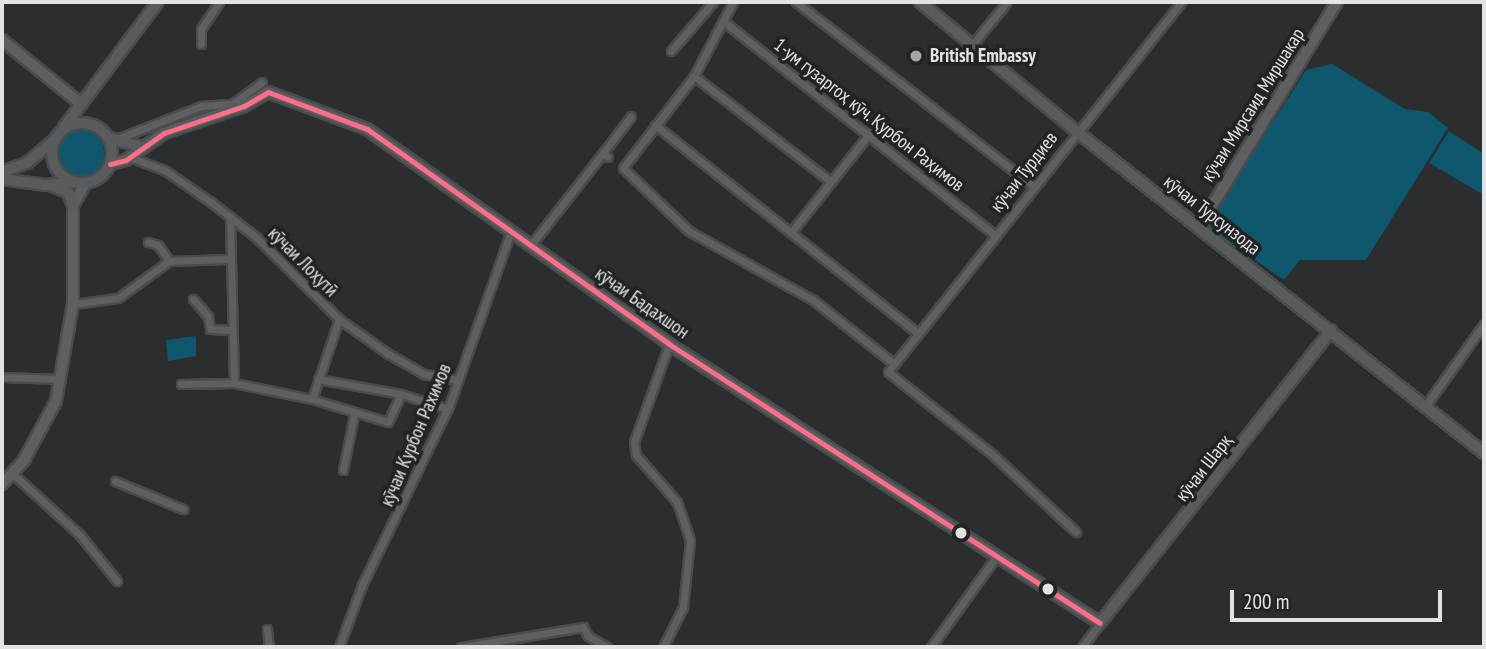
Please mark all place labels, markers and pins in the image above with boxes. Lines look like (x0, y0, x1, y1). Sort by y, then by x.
place label: British Embassy (930, 45, 1036, 67)
marker: British Embassy (908, 48, 924, 64)
unlabelled marker (954, 526, 968, 540)
unlabelled marker (1041, 582, 1055, 596)

